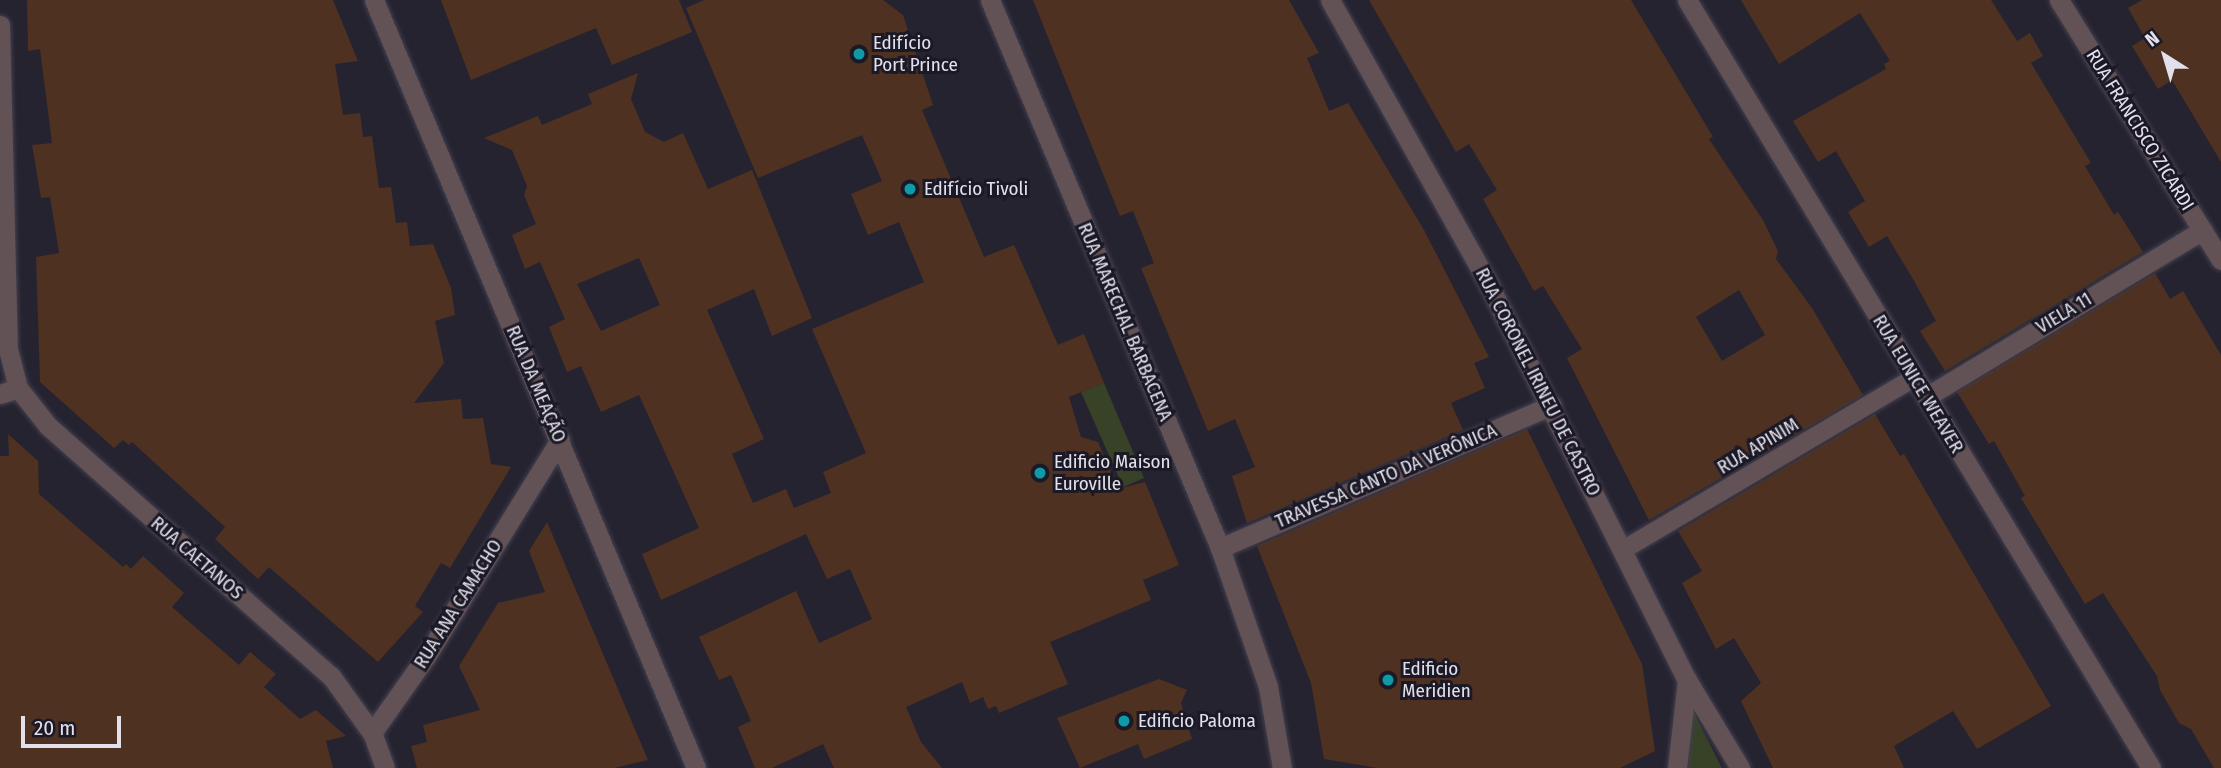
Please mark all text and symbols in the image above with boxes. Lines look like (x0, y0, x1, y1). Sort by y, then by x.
north arrow (2130, 21, 2200, 91)
text: N (2141, 26, 2164, 51)
place label: Edifício Port Prince (873, 32, 958, 76)
street label: RUA FRANCISCO ZICARDI (2081, 45, 2199, 215)
marker: Edifício Port Prince (851, 46, 867, 62)
place label: Edifício Tivoli (924, 178, 1028, 200)
marker: Edifício Tivoli (902, 181, 918, 197)
street label: RUA MARECHAL BARBACENA (1073, 219, 1177, 425)
street label: RUA CORONEL IRINEU DE CASTRO (1470, 264, 1606, 500)
street label: VIELA 11 (2032, 288, 2096, 338)
street label: RUA EUNICE WEAVER (1868, 311, 1968, 457)
street label: RUA DA MEAÇÃO (501, 322, 571, 446)
street label: RUA APINIM (1713, 413, 1803, 479)
street label: TRAVESSA CANTO DA VERÔNICA (1272, 419, 1500, 533)
place label: Edificio Maison Euroville (1054, 451, 1171, 495)
marker: Edificio Maison Euroville (1032, 465, 1048, 481)
street label: RUA CAETANOS (146, 512, 248, 604)
street label: RUA ANA CAMACHO (409, 535, 507, 673)
place label: Edificio Meridien (1402, 658, 1471, 702)
marker: Edificio Meridien (1380, 672, 1396, 688)
scale bar (24, 702, 124, 746)
place label: Edificio Paloma (1138, 710, 1256, 732)
marker: Edificio Paloma (1116, 713, 1132, 729)
text: 20 m (34, 715, 75, 741)

